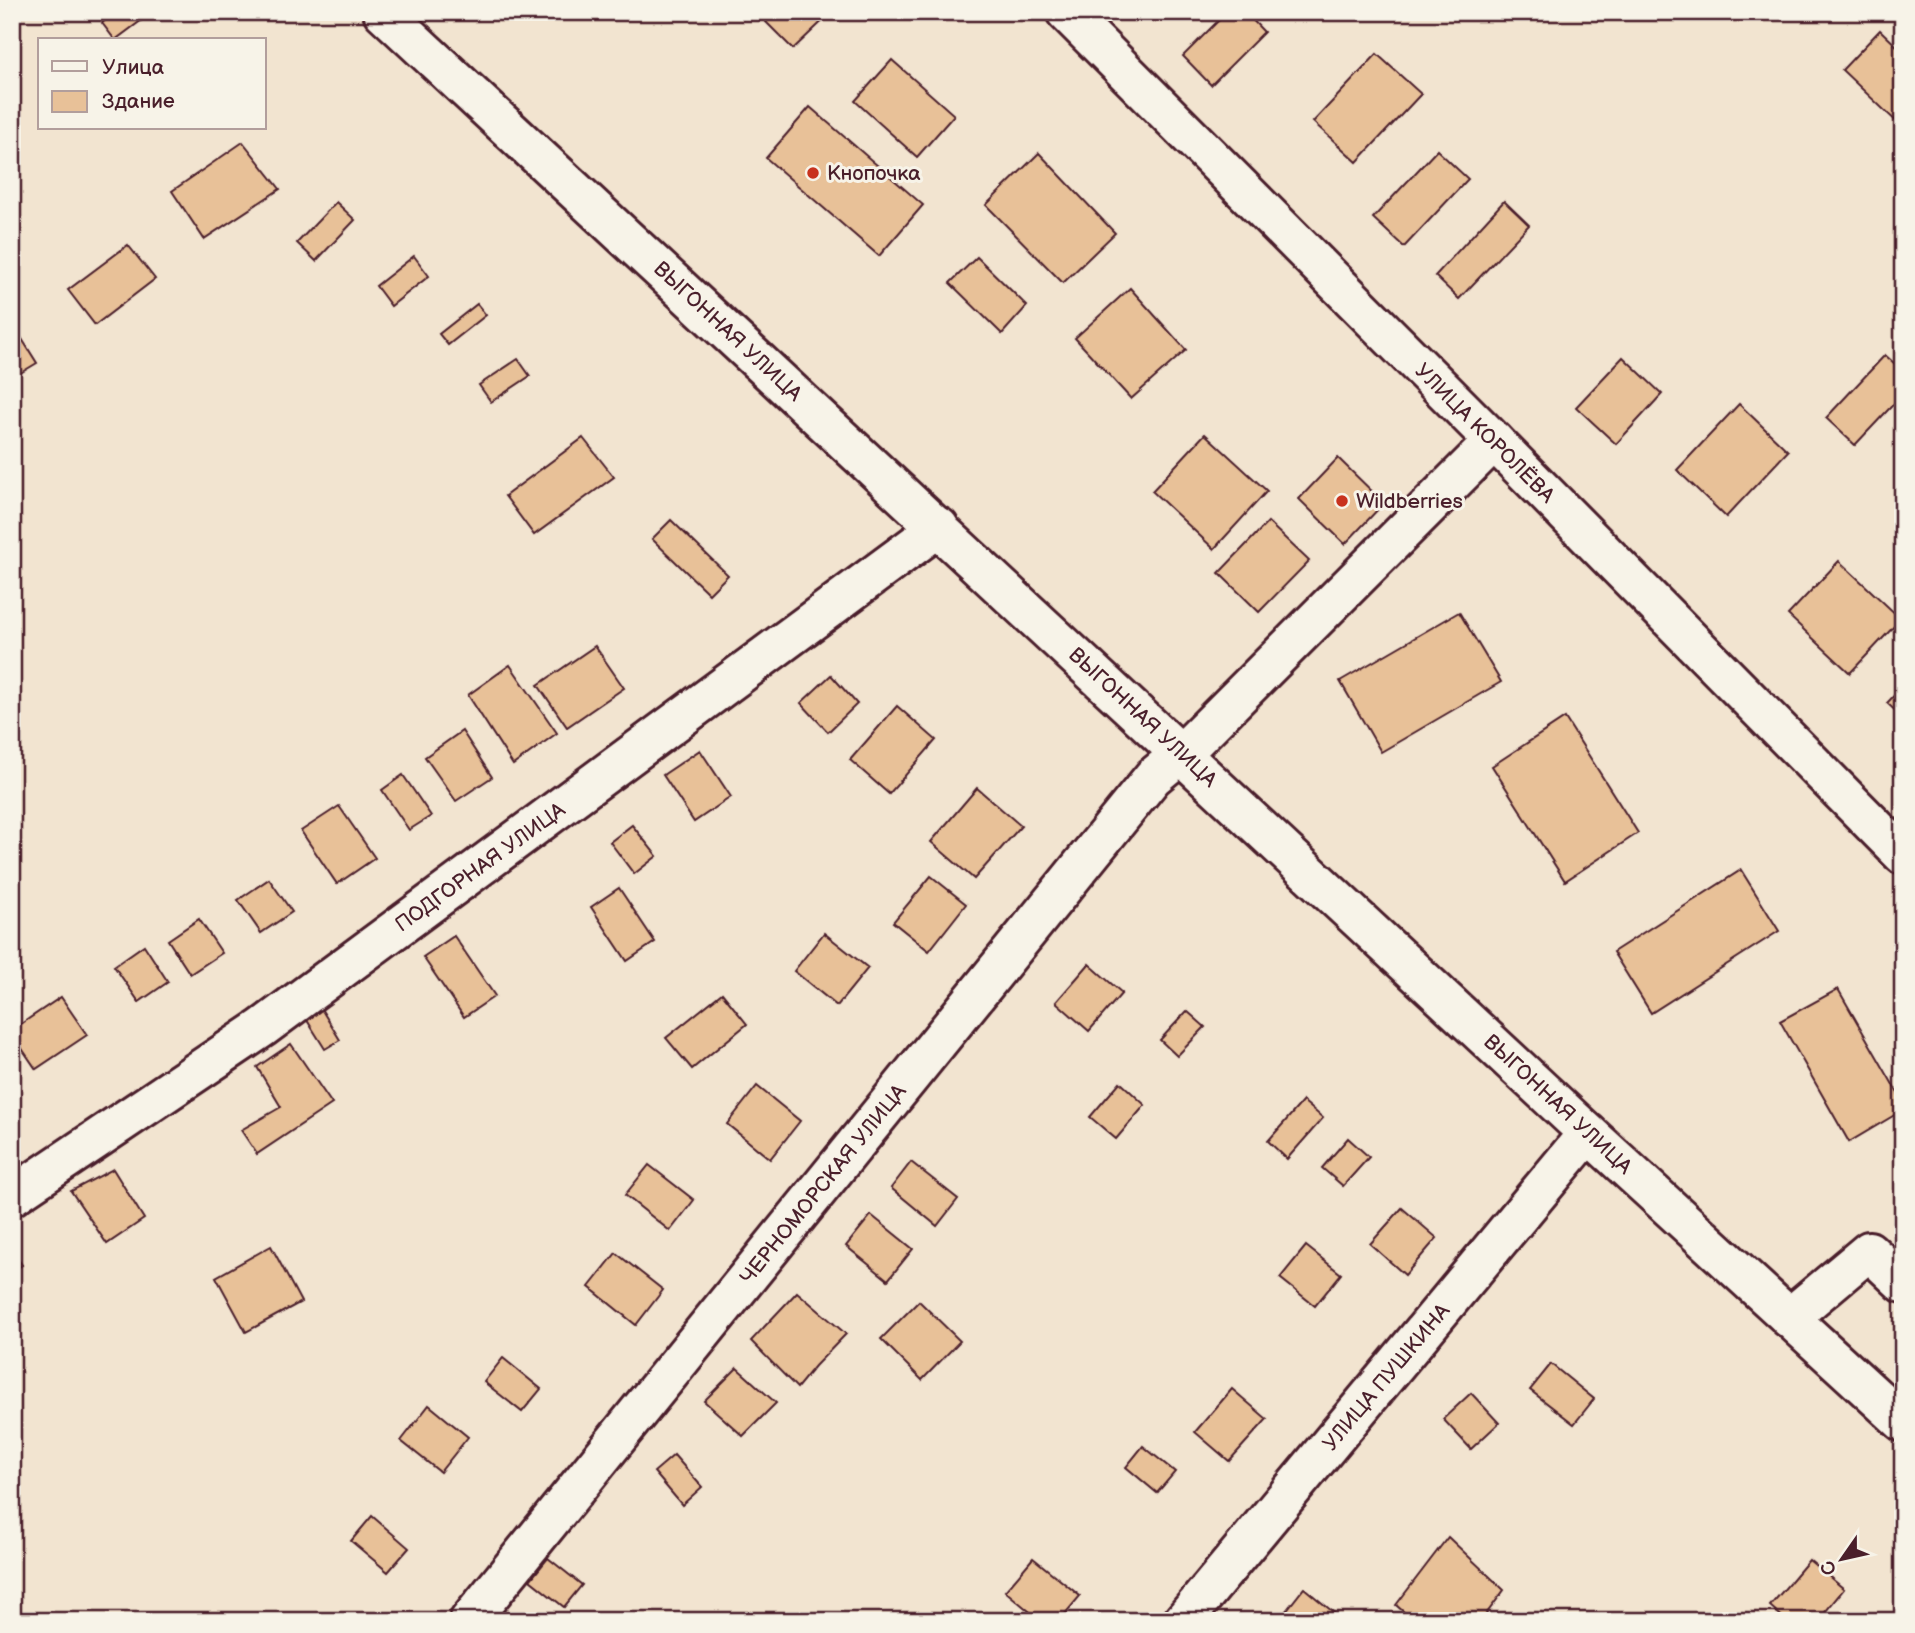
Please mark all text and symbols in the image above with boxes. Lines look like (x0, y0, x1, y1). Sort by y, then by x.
legend (38, 38, 266, 130)
text: Улица (102, 55, 165, 80)
text: Здание (102, 89, 175, 114)
place label: Кнопочка (827, 161, 921, 186)
marker: Кнопочка (805, 165, 821, 181)
street label: ВЫГОННАЯ УЛИЦА (648, 256, 807, 407)
street label: УЛИЦА КОРОЛЁВА (1410, 358, 1560, 508)
place label: Wildberries (1356, 489, 1463, 514)
marker: Wildberries (1334, 493, 1350, 509)
street label: ВЫГОННАЯ УЛИЦА (1063, 642, 1222, 793)
street label: ПОДГОРНАЯ УЛИЦА (390, 797, 570, 937)
street label: ВЫГОННАЯ УЛИЦА (1478, 1029, 1637, 1180)
street label: ЧЕРНОМОРСКАЯ УЛИЦА (735, 1079, 912, 1289)
street label: УЛИЦА ПУШКИНА (1318, 1299, 1455, 1456)
north arrow (1806, 1524, 1876, 1594)
text: С (1816, 1556, 1842, 1580)

